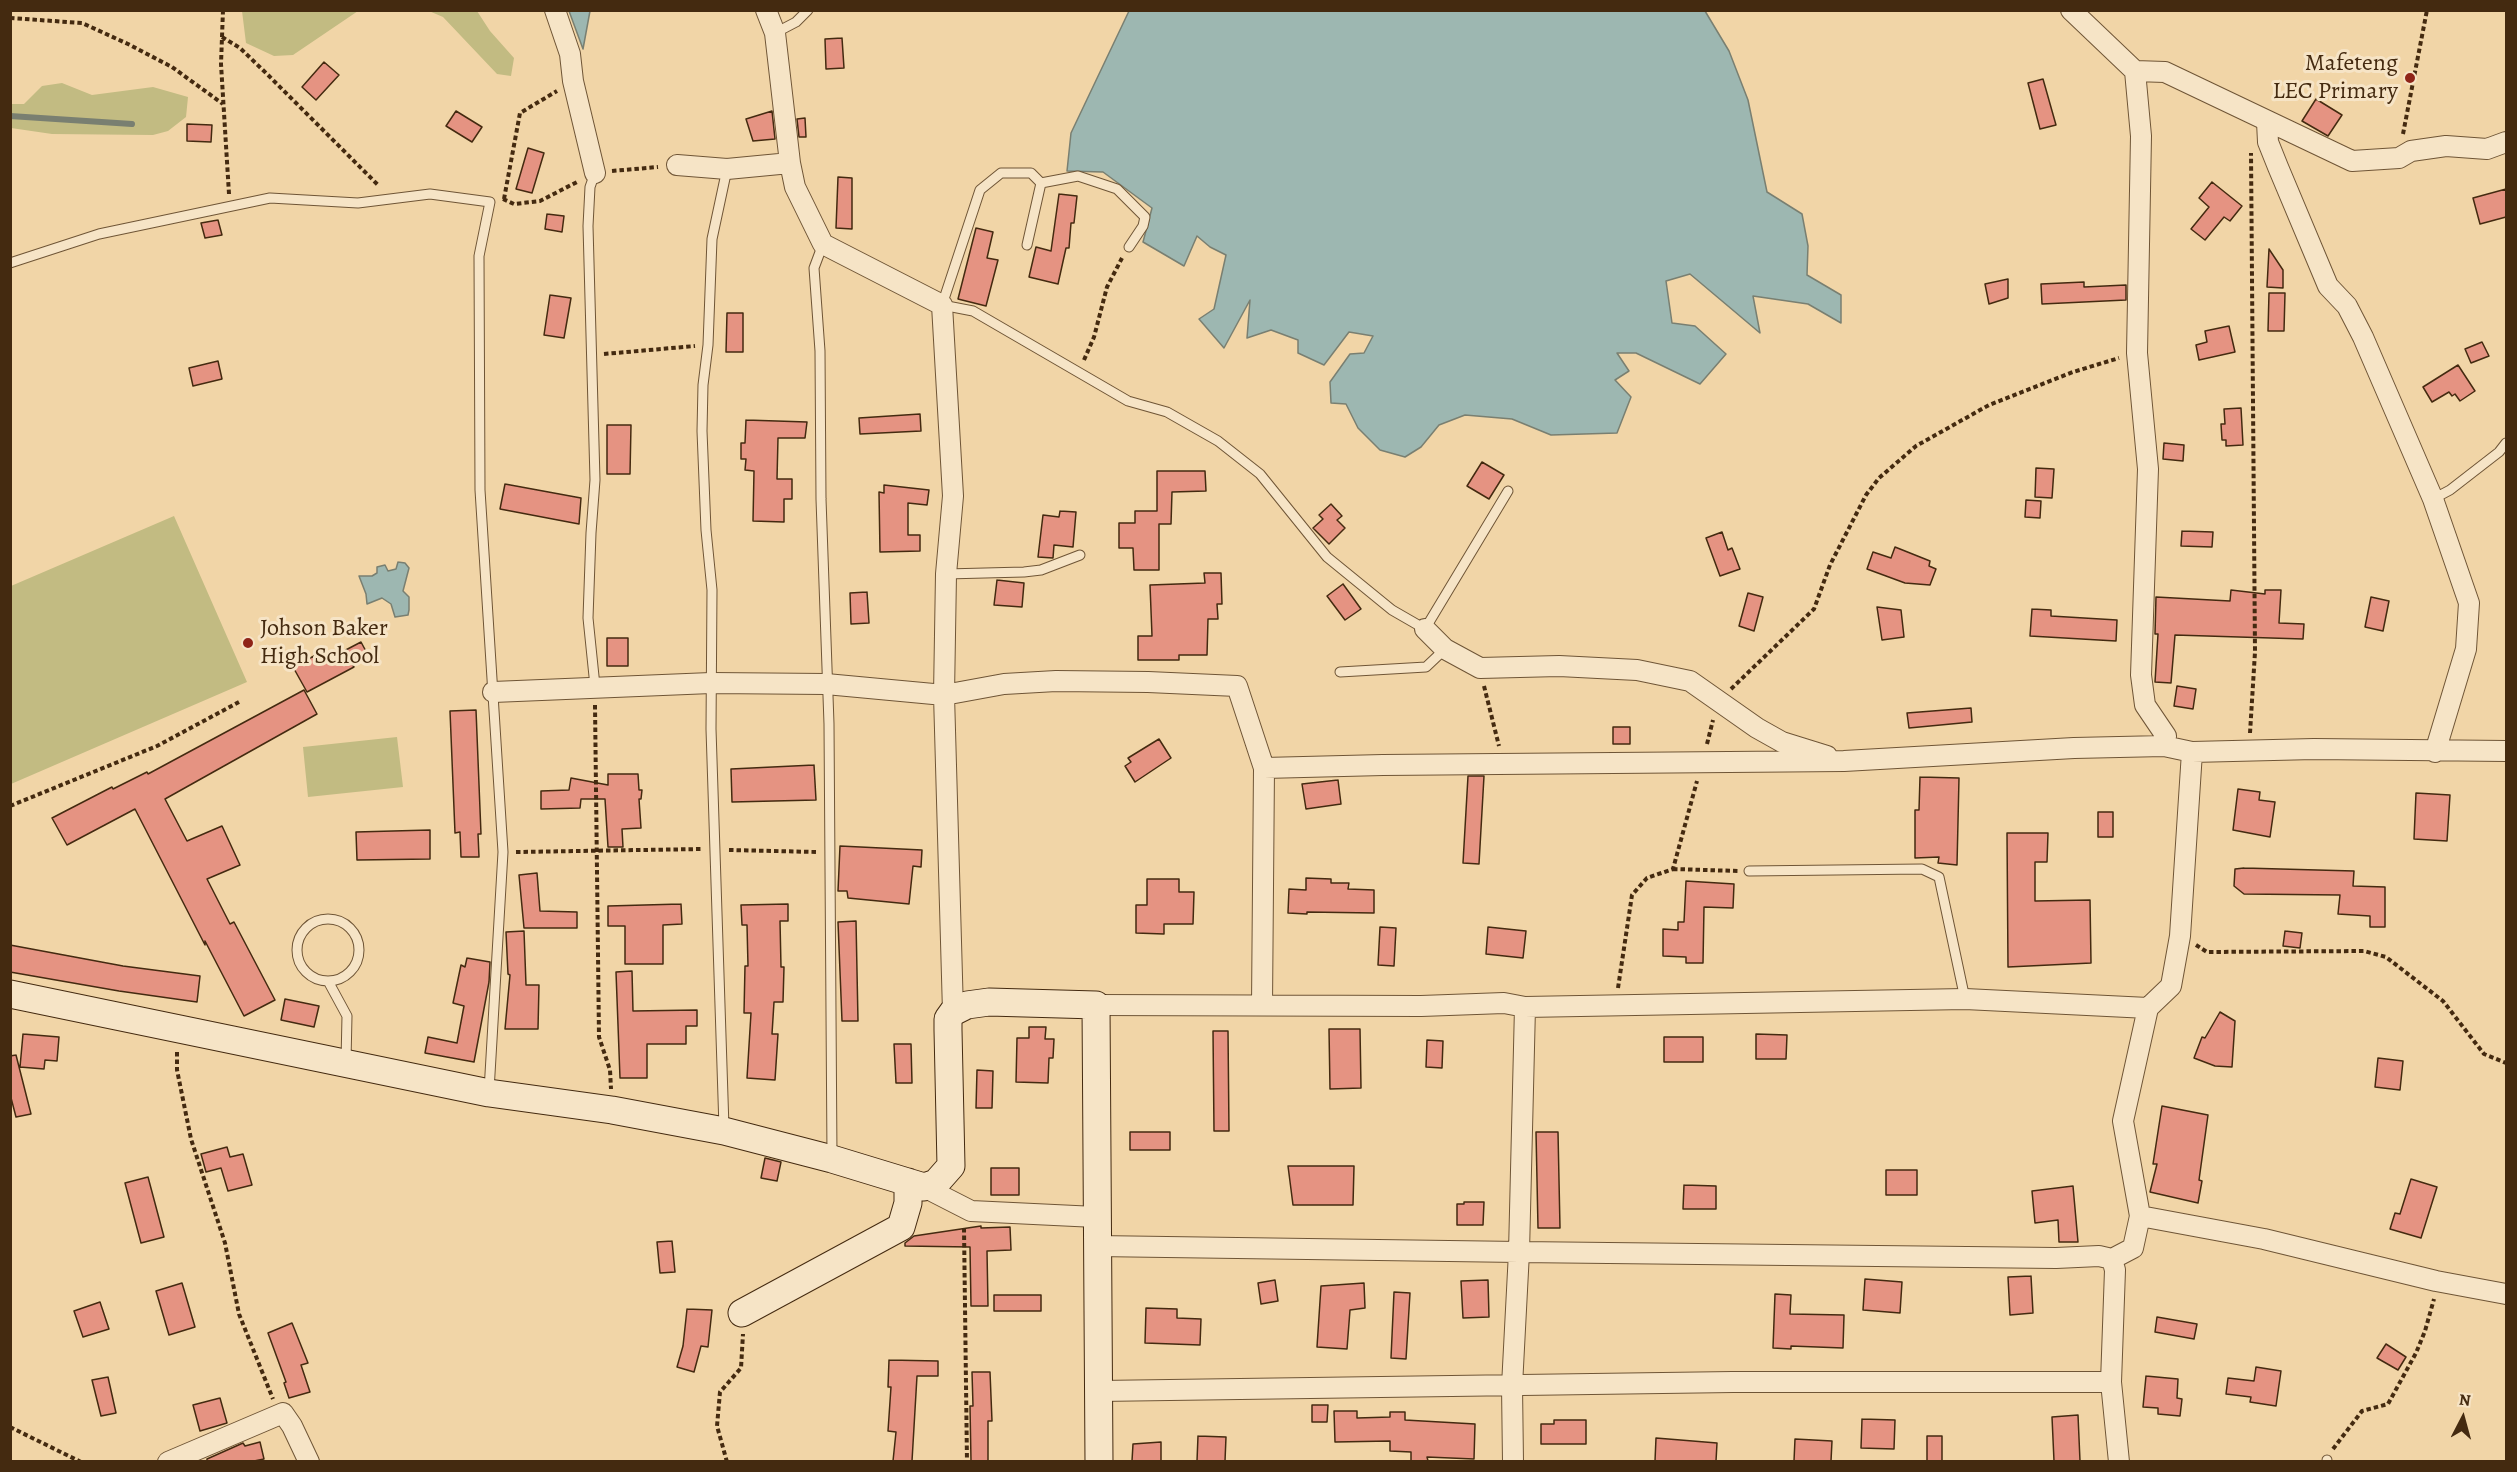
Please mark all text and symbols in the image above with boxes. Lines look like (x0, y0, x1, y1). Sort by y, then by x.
place label: Mafeteng LEC Primary (2272, 50, 2398, 106)
marker: Mafeteng LEC Primary (2403, 71, 2417, 85)
place label: Johson Baker High School (260, 615, 388, 671)
marker: Johson Baker High School (241, 636, 255, 650)
north arrow (2433, 1388, 2493, 1448)
text: N (2458, 1389, 2472, 1412)

